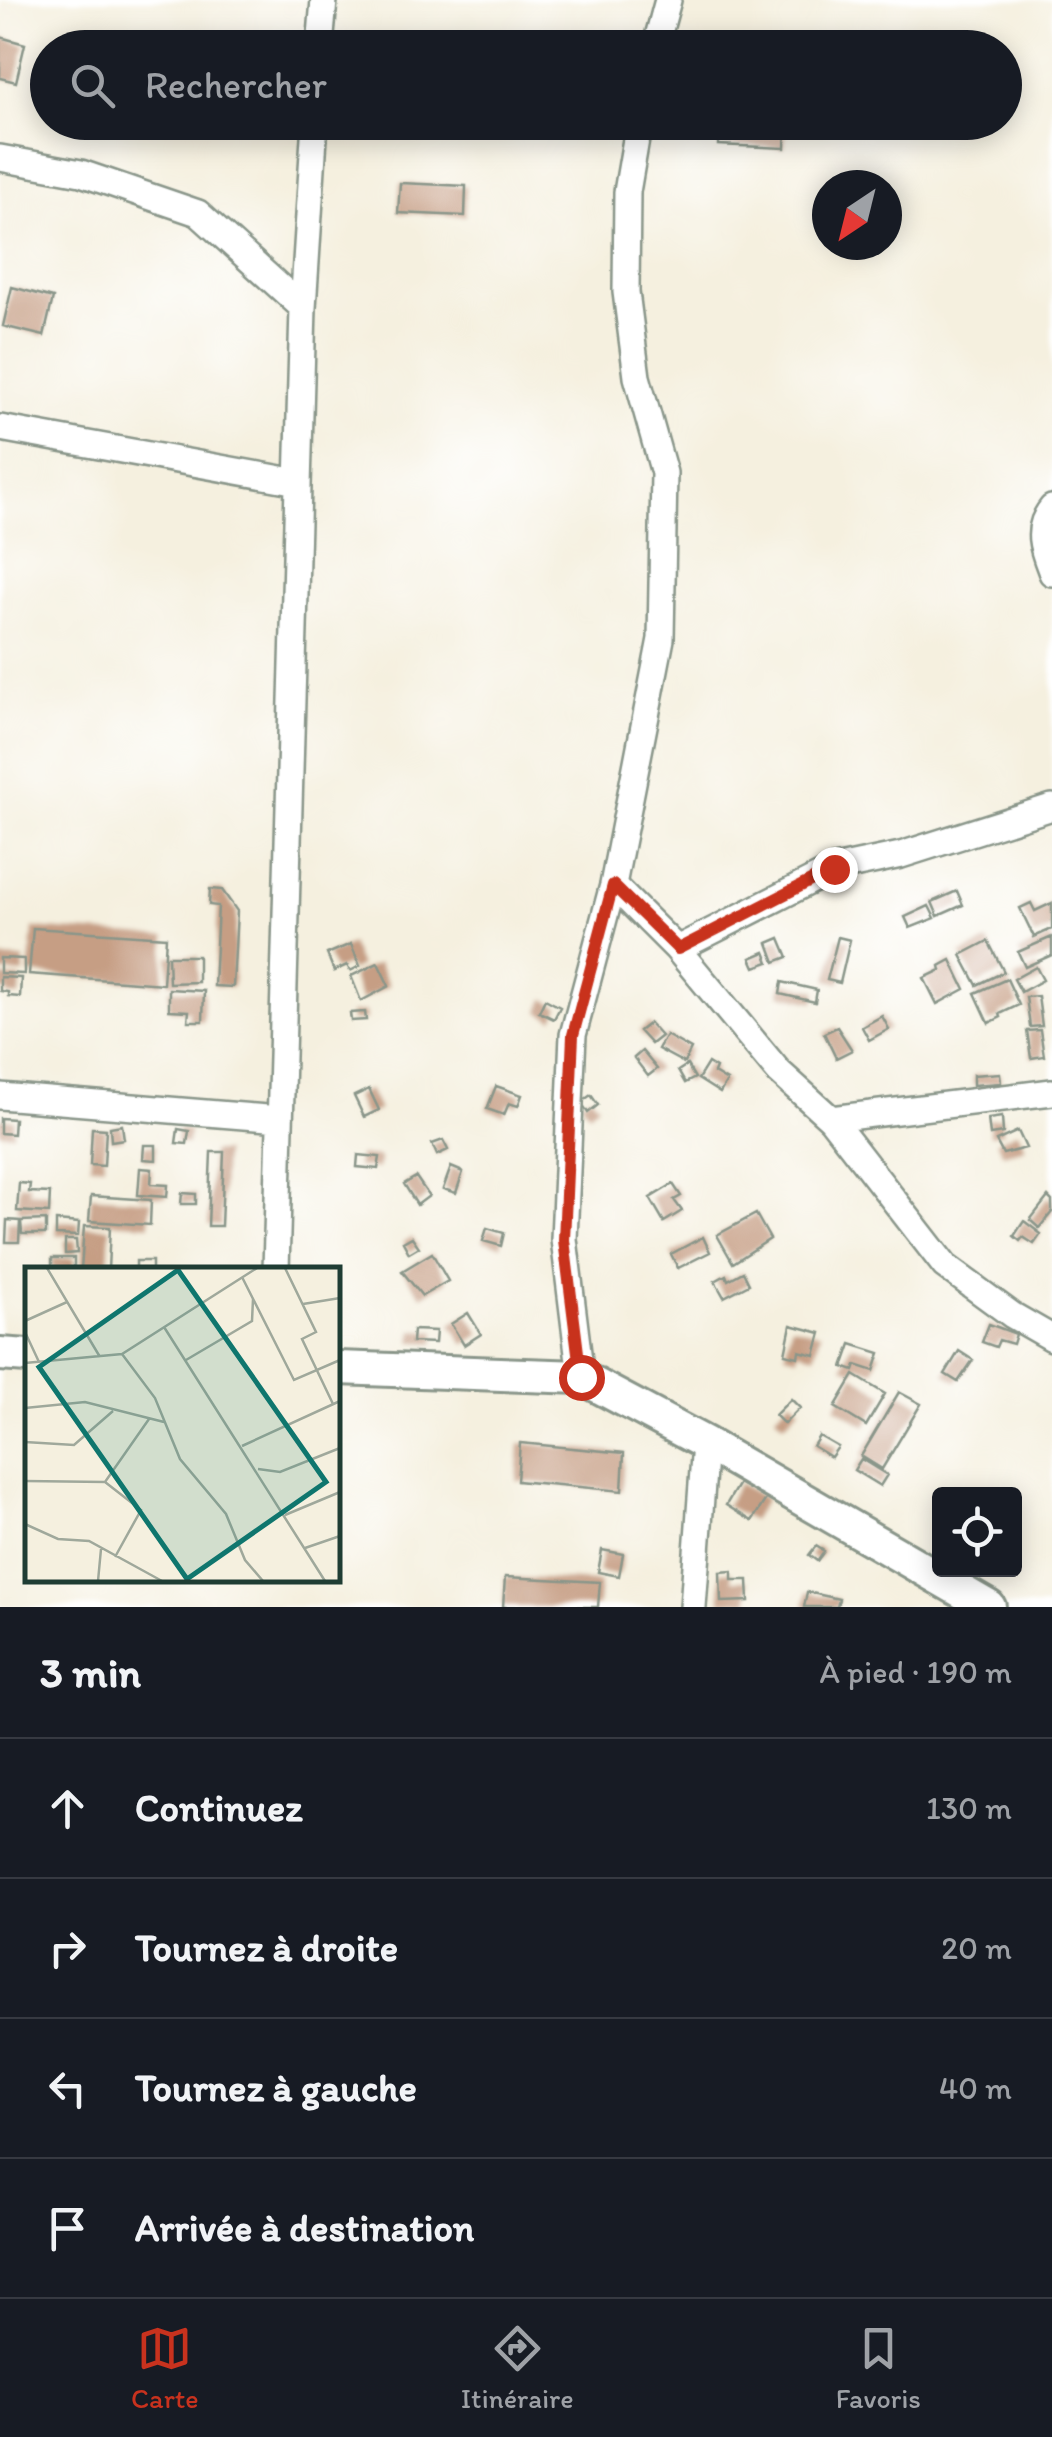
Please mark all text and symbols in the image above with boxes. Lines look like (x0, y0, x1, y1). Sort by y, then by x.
search box (30, 30, 1022, 140)
icon: search (65, 58, 120, 113)
text: Rechercher (145, 62, 327, 108)
north arrow (812, 170, 902, 260)
route end (812, 847, 858, 893)
inset map (25, 1267, 340, 1582)
route start (559, 1355, 605, 1401)
map controls (932, 1487, 1022, 1577)
button: locate (932, 1487, 1022, 1577)
text: 3 min (40, 1647, 141, 1698)
text: À pied · 190 m (819, 1653, 1012, 1691)
icon: ahead (40, 1781, 95, 1836)
text: Continuez (135, 1785, 303, 1831)
text: 130 m (926, 1789, 1012, 1827)
icon: right (40, 1921, 95, 1976)
text: Tournez à droite (135, 1925, 398, 1971)
text: 20 m (941, 1929, 1012, 1967)
icon: left (40, 2061, 95, 2116)
text: Tournez à gauche (135, 2065, 417, 2111)
text: 40 m (939, 2069, 1012, 2107)
icon: arrive (40, 2201, 95, 2256)
text: Arrivée à destination (135, 2205, 474, 2251)
tab: Carte (131, 2321, 199, 2415)
tab: Itinéraire (461, 2321, 574, 2415)
tab: Favoris (836, 2321, 921, 2415)

